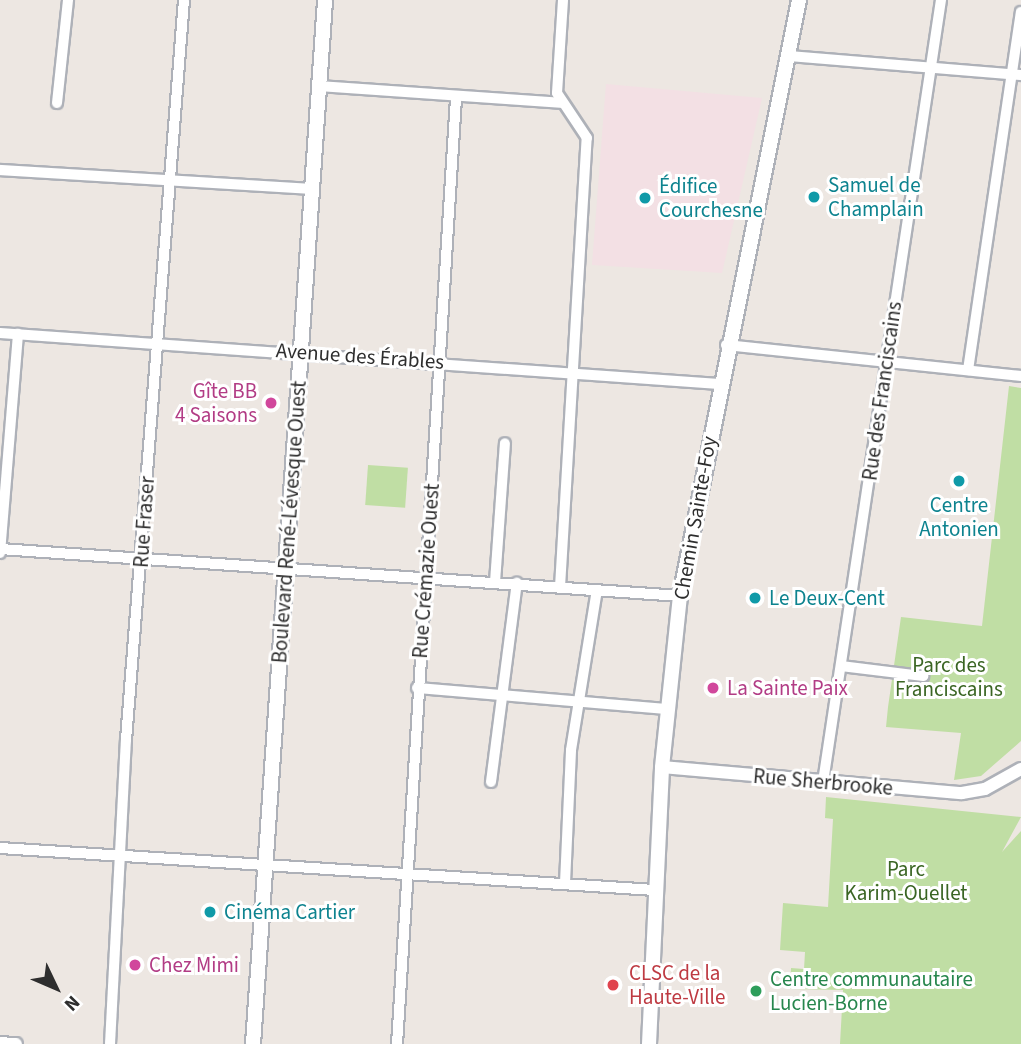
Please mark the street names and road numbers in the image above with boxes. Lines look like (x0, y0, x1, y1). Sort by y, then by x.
street label: Rue des Franciscains (857, 300, 907, 482)
street label: Avenue des Érables (275, 338, 445, 374)
street label: Boulevard René-Lévesque Ouest (267, 380, 311, 664)
street label: Chemin Sainte-Foy (668, 434, 722, 602)
street label: Rue Fraser (128, 475, 160, 569)
street label: Rue Crémazie Ouest (407, 483, 445, 659)
street label: Rue Sherbrooke (752, 763, 894, 801)

